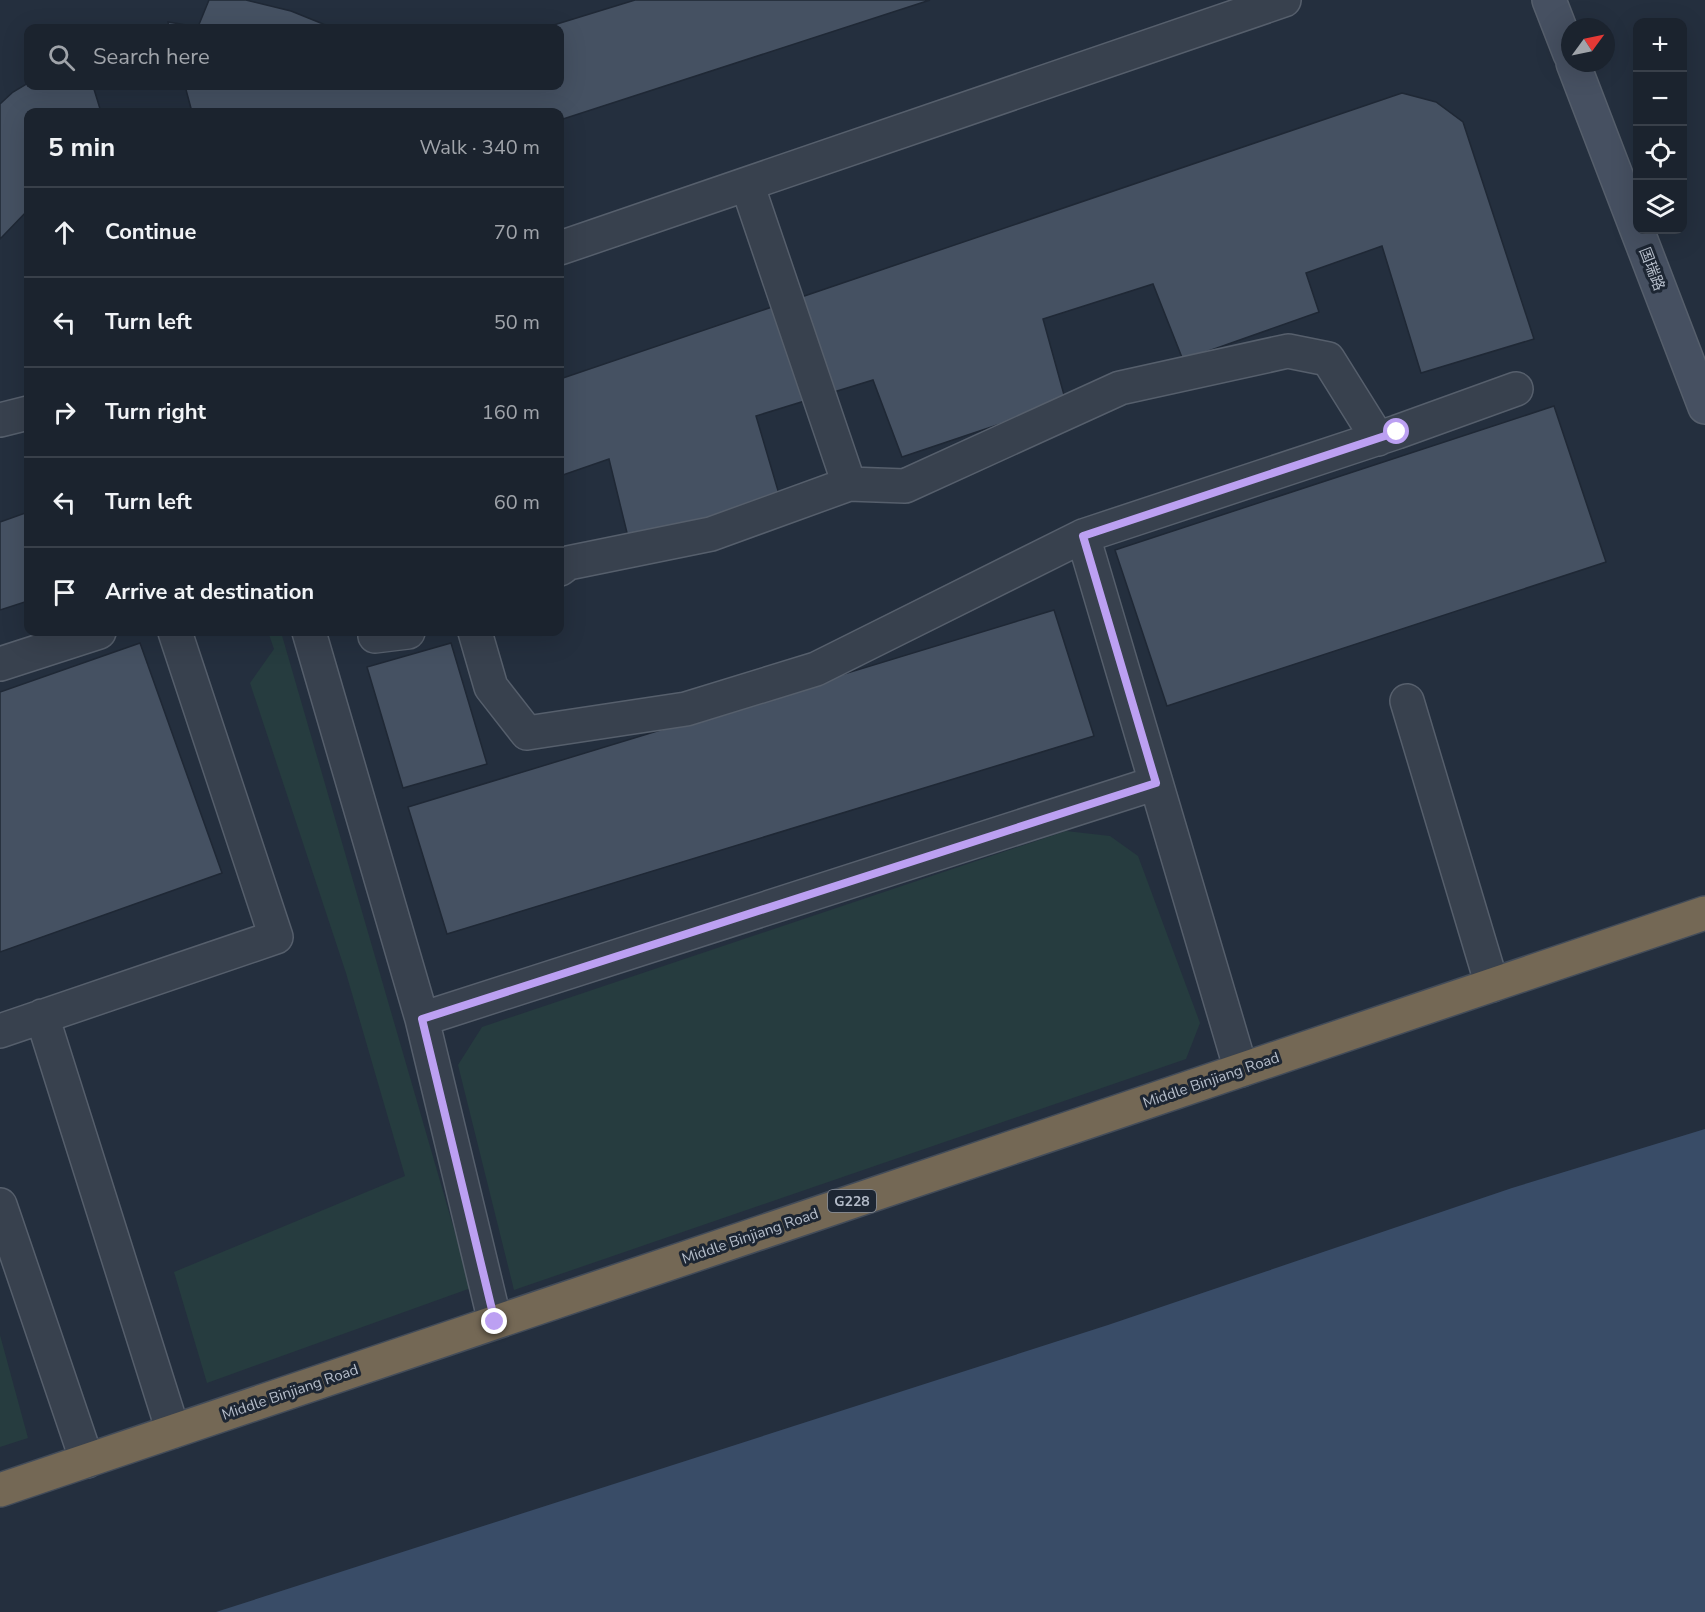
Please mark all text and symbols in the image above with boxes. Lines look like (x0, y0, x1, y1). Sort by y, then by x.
north arrow (1561, 18, 1615, 72)
map controls (1633, 18, 1687, 234)
button: + (1633, 18, 1687, 72)
search box (24, 24, 564, 90)
icon: search (45, 41, 78, 74)
text: Search here (93, 42, 210, 72)
button: − (1633, 72, 1687, 126)
button: locate (1633, 126, 1687, 180)
text: 5 min (48, 130, 115, 165)
text: Walk · 340 m (420, 134, 540, 161)
button: layers (1633, 180, 1687, 234)
icon: ahead (48, 216, 81, 249)
text: Continue (105, 217, 196, 247)
text: 70 m (494, 219, 540, 246)
street label: 国瑞路 (1635, 244, 1669, 294)
icon: left (48, 306, 81, 339)
text: Turn left (105, 307, 192, 337)
text: 50 m (494, 309, 540, 336)
icon: right (48, 396, 81, 429)
text: Turn right (105, 397, 206, 427)
text: 160 m (482, 399, 540, 426)
route start (1383, 418, 1409, 444)
icon: left (48, 486, 81, 519)
text: Turn left (105, 487, 192, 517)
text: 60 m (494, 489, 540, 516)
icon: arrive (48, 576, 81, 609)
text: Arrive at destination (105, 577, 314, 607)
street label: Middle Binjiang Road (1140, 1047, 1282, 1113)
road number: G228 (828, 1190, 876, 1212)
street label: Middle Binjiang Road (679, 1203, 821, 1269)
route end (481, 1308, 507, 1334)
street label: Middle Binjiang Road (219, 1359, 361, 1425)

